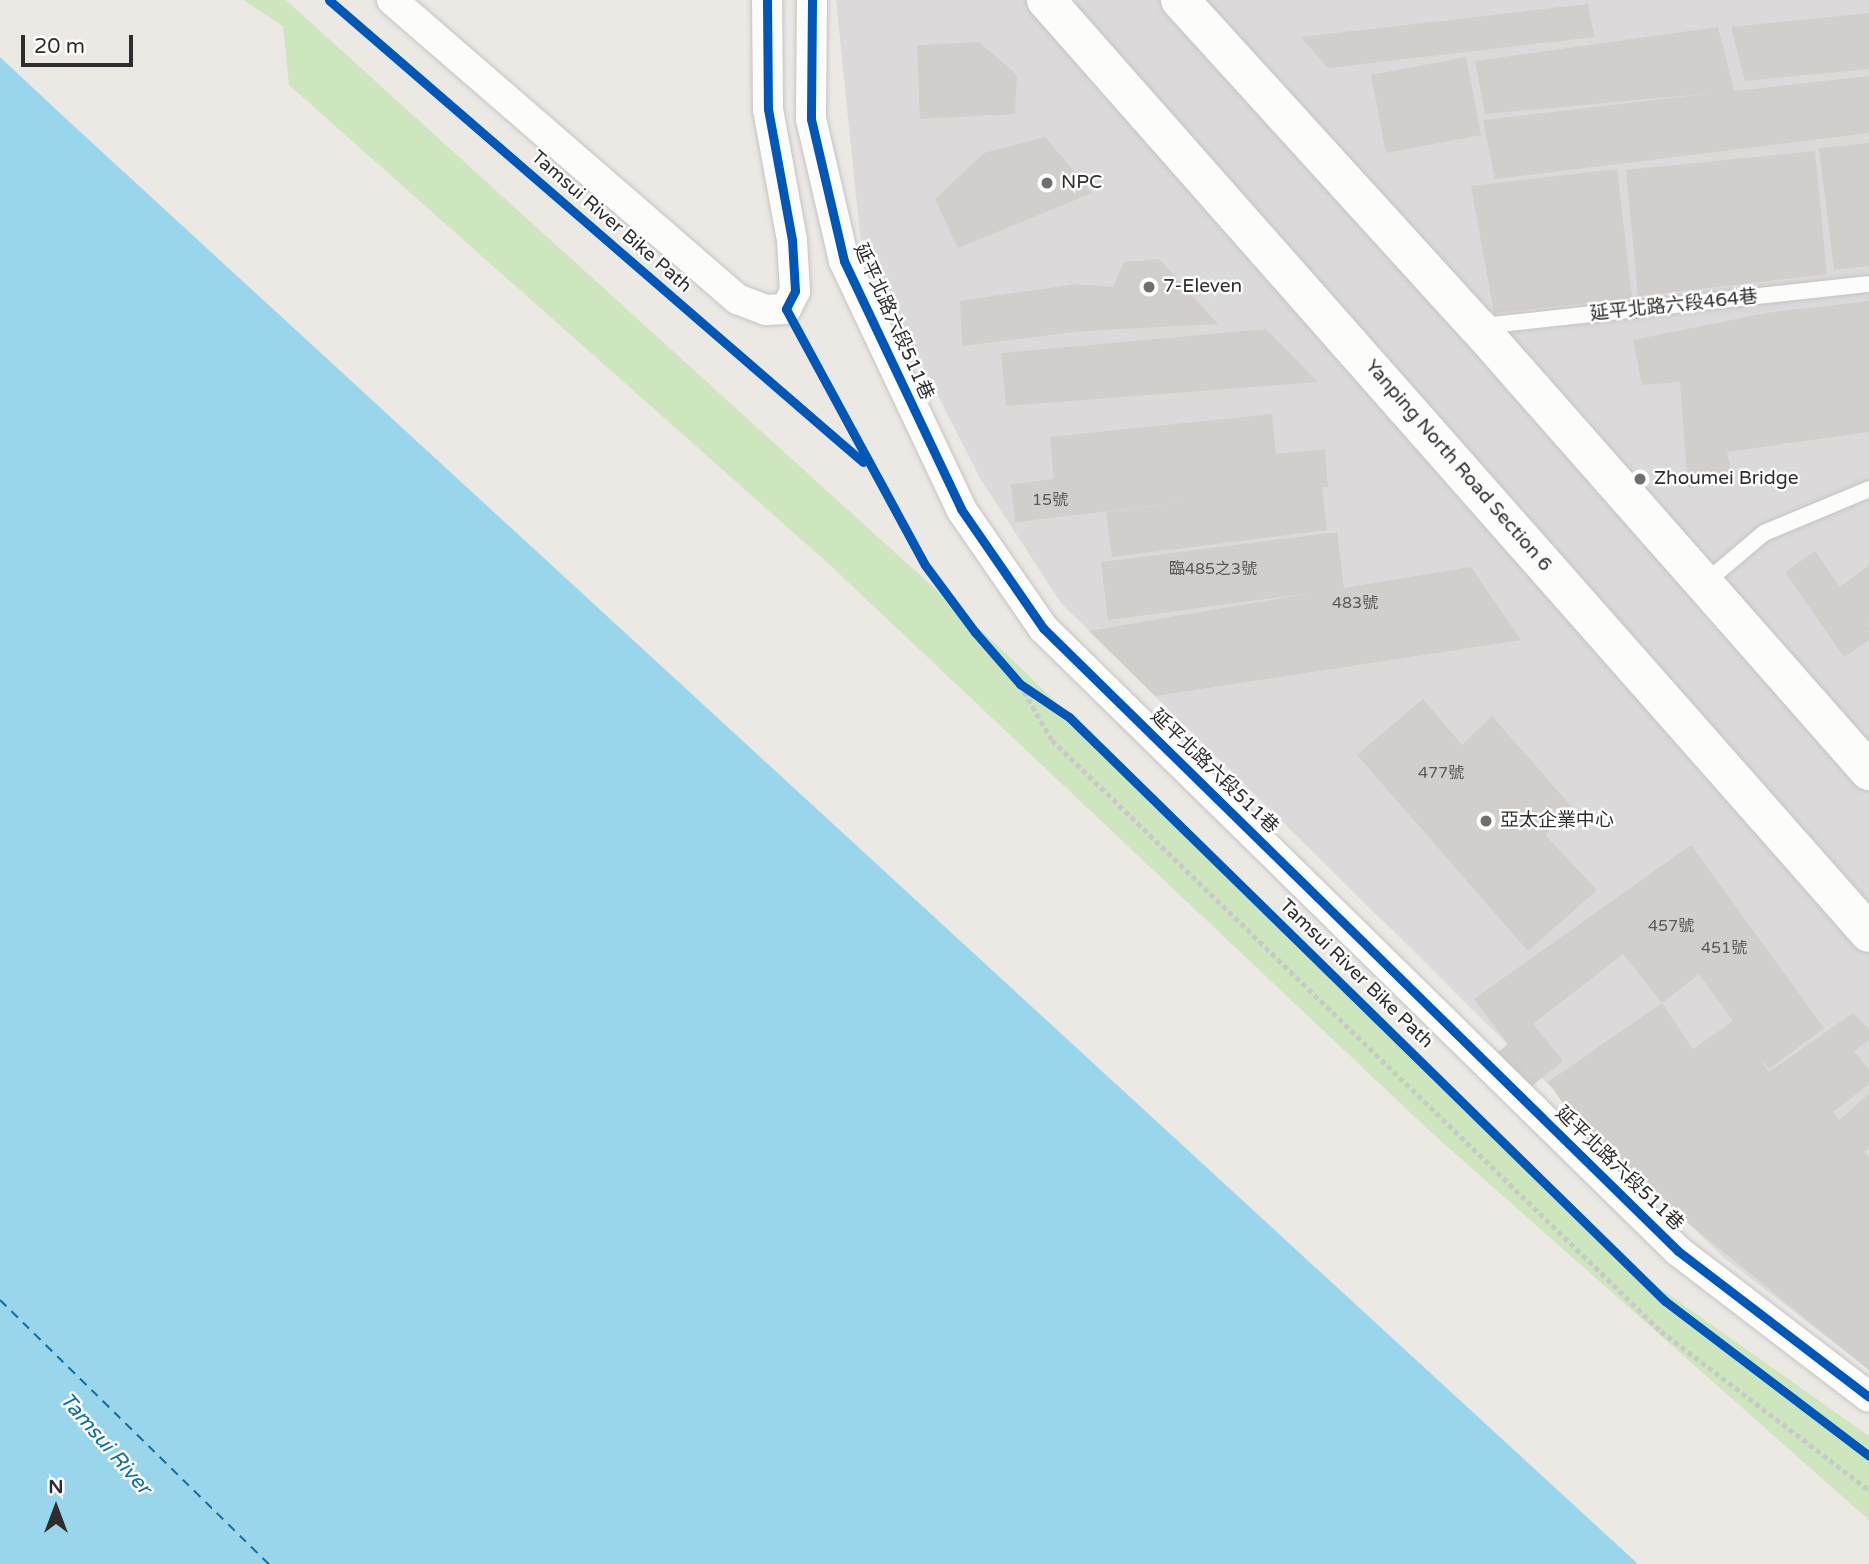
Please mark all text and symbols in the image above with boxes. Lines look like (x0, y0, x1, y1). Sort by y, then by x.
scale bar (24, 21, 136, 65)
text: 20 m (34, 34, 85, 59)
street label: Tamsui River Bike Path (526, 146, 696, 298)
place label: NPC (1061, 172, 1102, 194)
marker: NPC (1039, 175, 1055, 191)
street label: 延平北路六段511巷 (848, 240, 938, 404)
place label: 7-Eleven (1163, 276, 1242, 298)
marker: 7-Eleven (1141, 279, 1157, 295)
street label: 延平北路六段464巷 (1589, 286, 1759, 326)
street label: Yanping North Road Section 6 (1360, 356, 1556, 576)
place label: Zhoumei Bridge (1654, 468, 1798, 490)
marker: Zhoumei Bridge (1632, 471, 1648, 487)
house number: 15號 (1032, 490, 1068, 510)
house number: 臨485之3號 (1169, 559, 1257, 579)
house number: 483號 (1332, 593, 1378, 613)
street label: 延平北路六段511巷 (1145, 705, 1283, 839)
house number: 477號 (1418, 763, 1464, 783)
place label: 亞太企業中心 (1500, 810, 1614, 832)
marker: 亞太企業中心 (1478, 813, 1494, 829)
street label: Tamsui River Bike Path (1274, 895, 1438, 1053)
house number: 457號 (1648, 916, 1694, 936)
house number: 451號 (1701, 938, 1747, 958)
street label: 延平北路六段511巷 (1550, 1102, 1688, 1236)
water label: Tamsui River (54, 1388, 156, 1500)
north arrow (21, 1473, 91, 1543)
text: N (48, 1476, 64, 1498)

